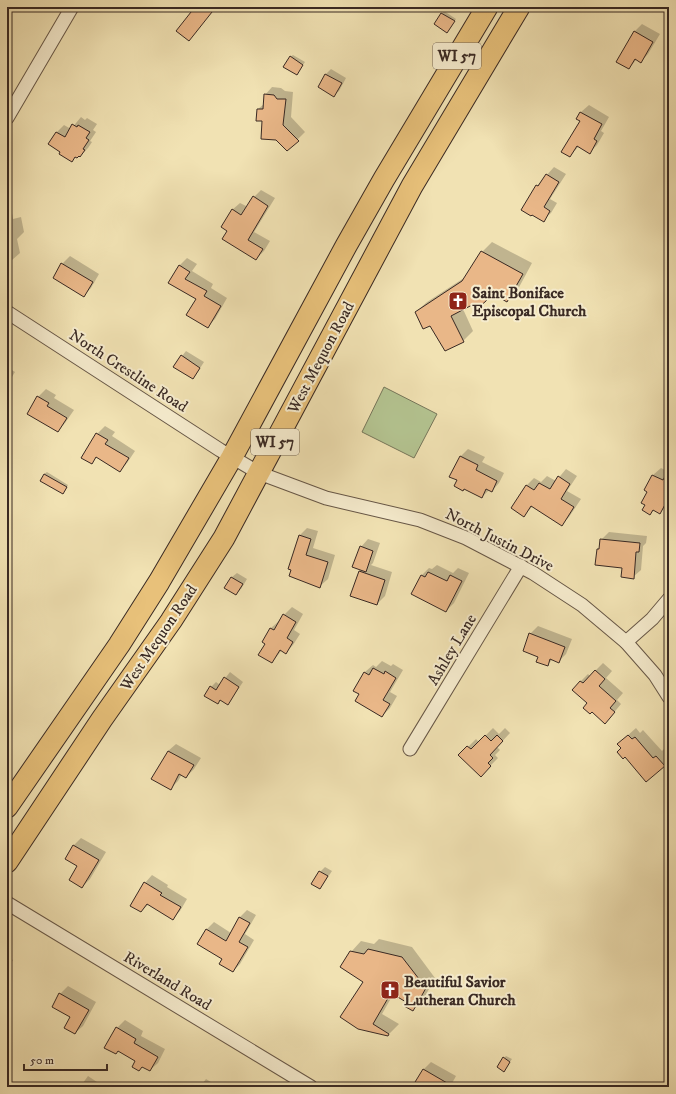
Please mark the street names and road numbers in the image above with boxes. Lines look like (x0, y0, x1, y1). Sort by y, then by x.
road number: WI 57 (433, 43, 481, 69)
street label: West Mequon Road (283, 298, 359, 418)
street label: North Crestline Road (65, 325, 192, 417)
road number: WI 57 (251, 429, 299, 455)
street label: North Justin Drive (442, 504, 558, 576)
street label: West Mequon Road (115, 581, 202, 695)
street label: Ashley Lane (423, 610, 481, 689)
street label: Riverland Road (120, 947, 215, 1015)

